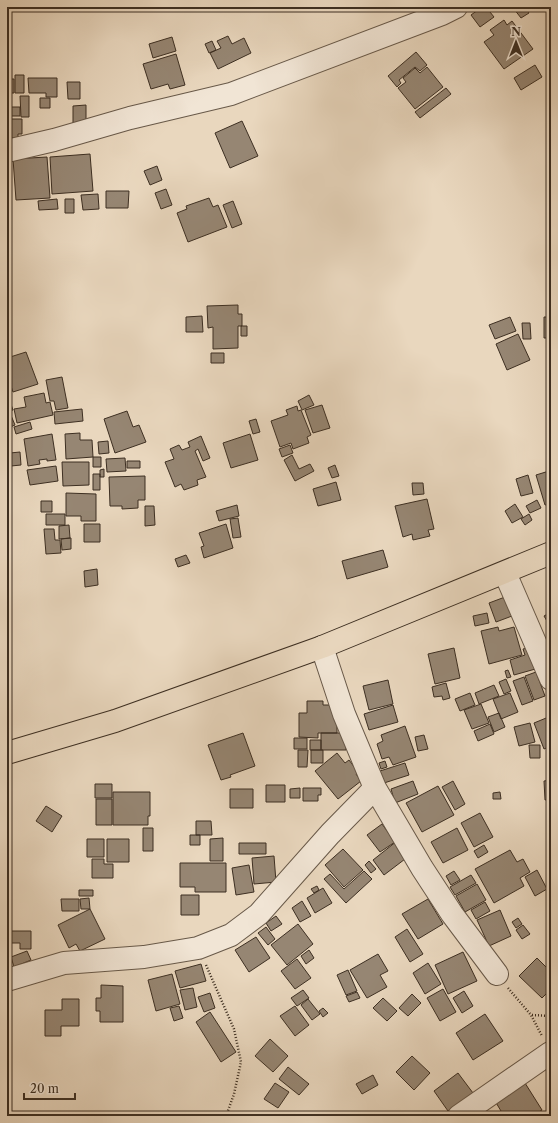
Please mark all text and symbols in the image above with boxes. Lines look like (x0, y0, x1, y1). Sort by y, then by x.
north arrow (496, 22, 536, 62)
text: N (511, 25, 521, 39)
scale bar (24, 1075, 75, 1101)
text: 20 m (30, 1081, 59, 1096)

